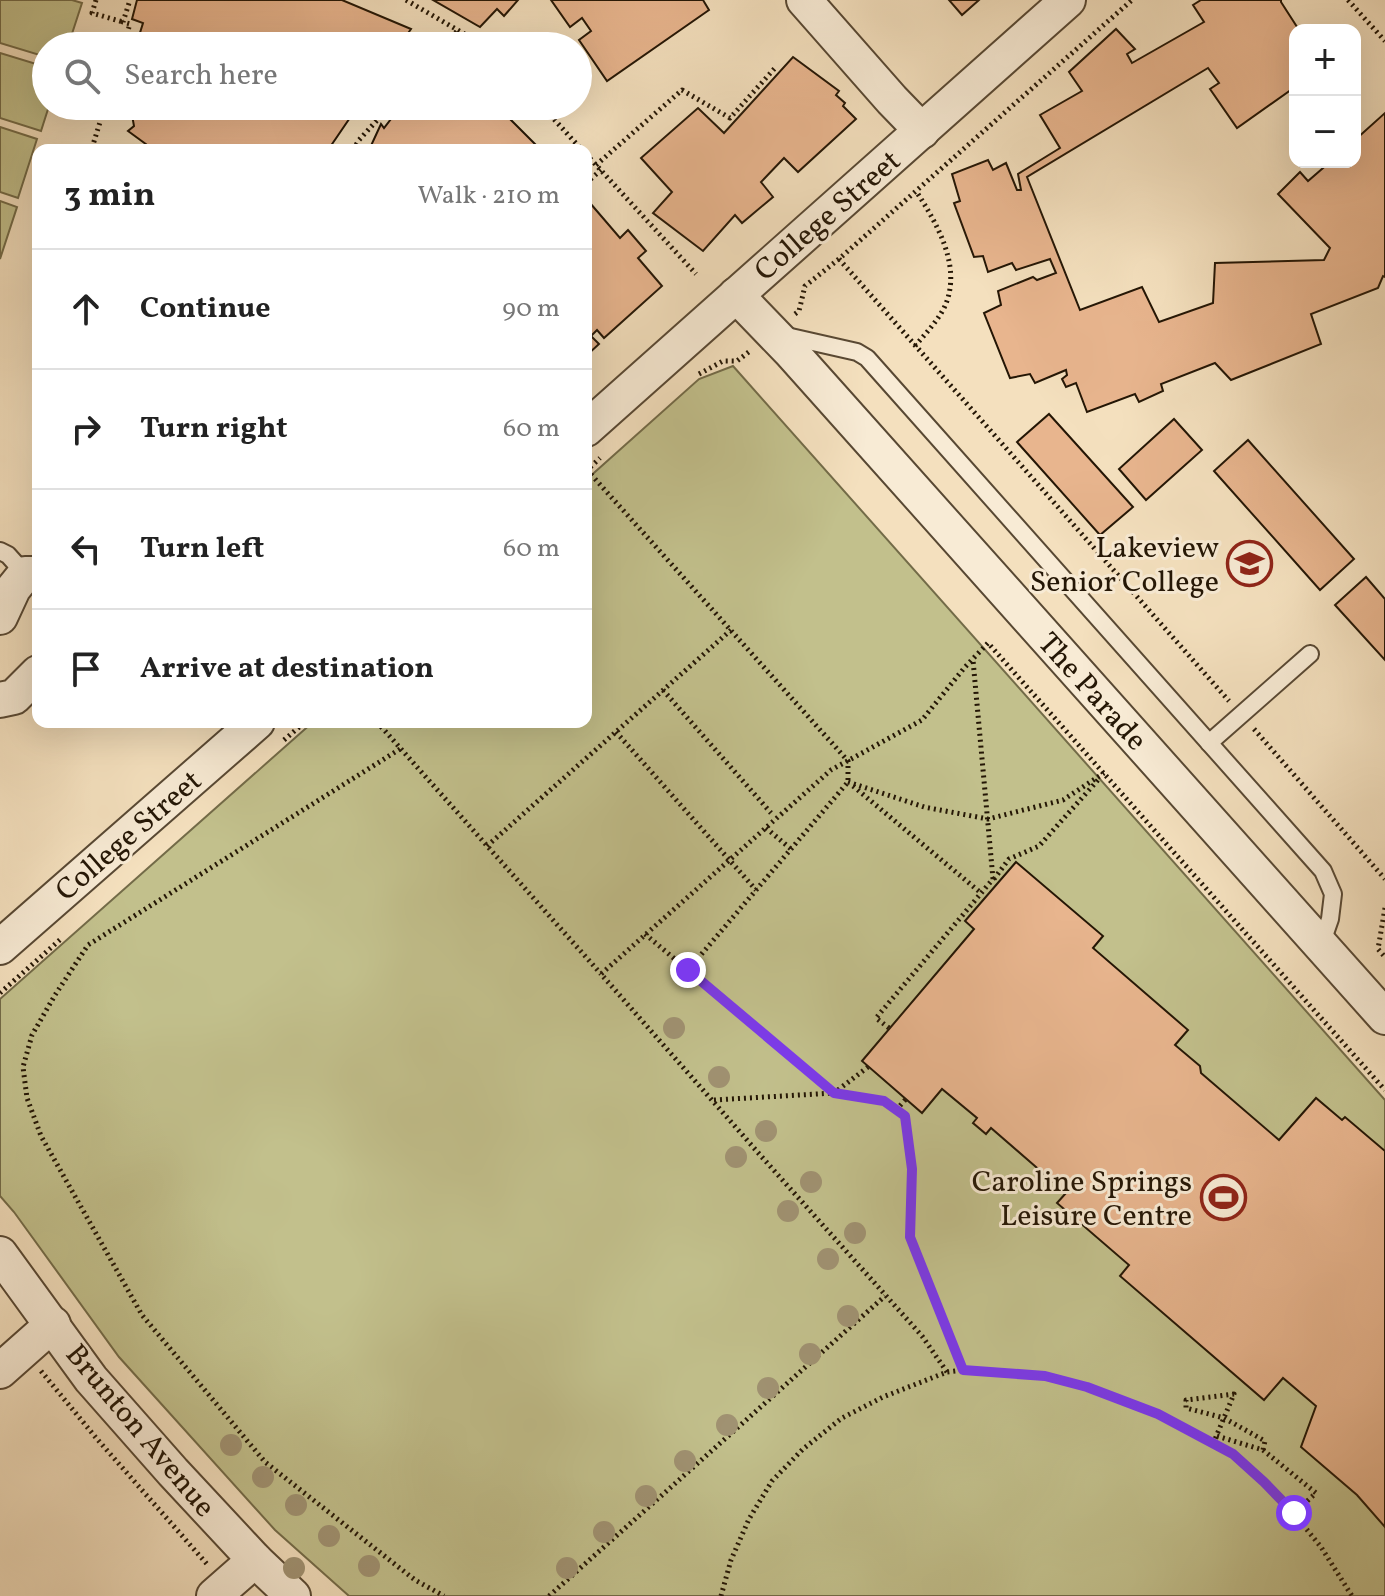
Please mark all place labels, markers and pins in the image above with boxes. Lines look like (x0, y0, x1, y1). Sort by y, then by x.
place label: Lakeview Senior College (1030, 528, 1219, 604)
school or university icon: Lakeview Senior College (1226, 540, 1274, 588)
place label: Caroline Springs Leisure Centre (972, 1162, 1192, 1238)
sports icon: Caroline Springs Leisure Centre (1199, 1174, 1247, 1222)

